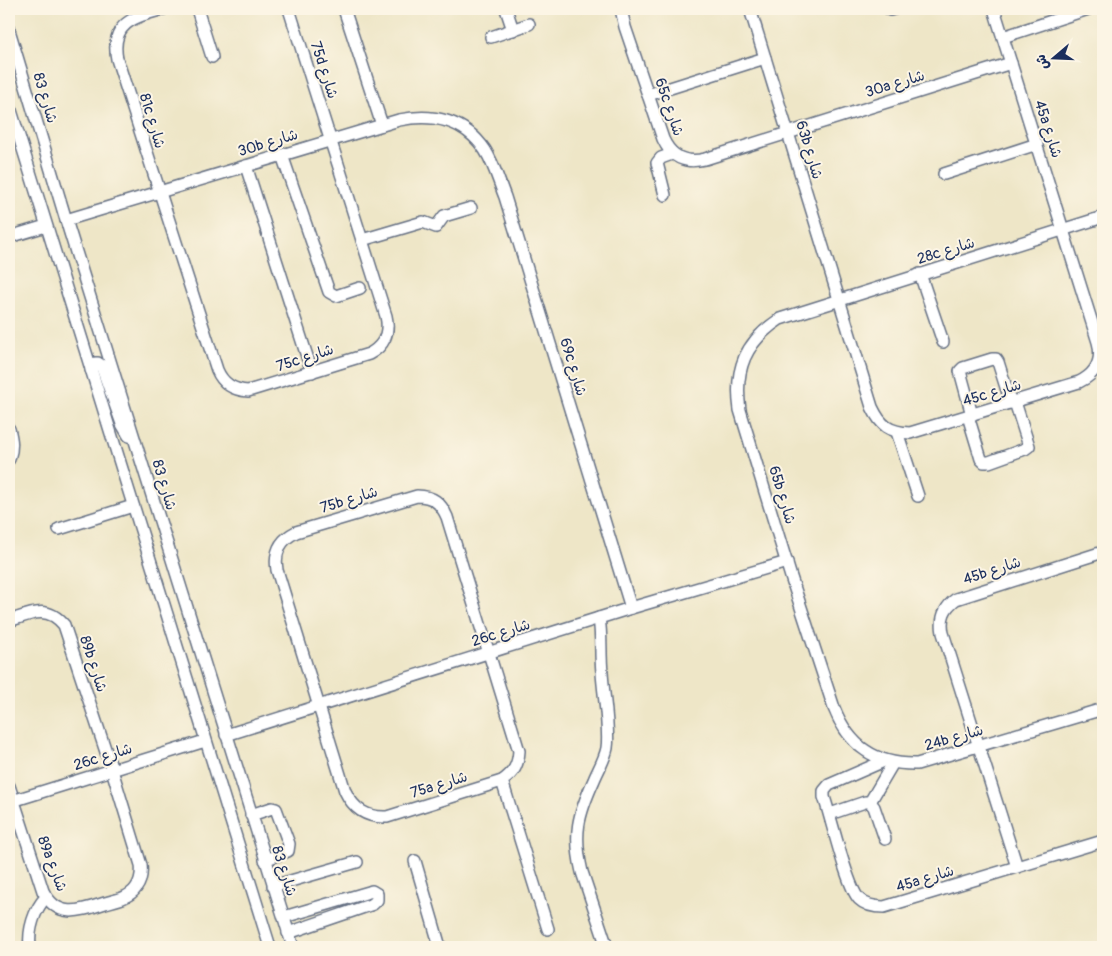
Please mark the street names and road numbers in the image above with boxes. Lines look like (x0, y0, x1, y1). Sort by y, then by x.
street label: 75d شارع (306, 39, 342, 101)
street label: 30a شارع (863, 66, 927, 102)
street label: شارع 83 (28, 71, 62, 125)
street label: 65c شارع (650, 75, 688, 139)
street label: 81c شارع (135, 91, 169, 151)
street label: 45a شارع (1030, 98, 1066, 160)
street label: 63b شارع (791, 118, 827, 182)
street label: 30b شارع (236, 125, 300, 161)
street label: 28c شارع (915, 233, 977, 269)
street label: 69c شارع (555, 336, 591, 398)
street label: 75c شارع (274, 340, 336, 376)
street label: 45c شارع (960, 375, 1024, 411)
street label: شارع 83 (147, 458, 181, 512)
street label: 65b شارع (764, 464, 800, 526)
street label: 75b شارع (318, 482, 380, 518)
street label: 45b شارع (961, 553, 1023, 589)
street label: 26c شارع (469, 615, 533, 651)
street label: 89b شارع (75, 633, 111, 695)
street label: 24b شارع (922, 721, 986, 755)
street label: 26c شارع (71, 739, 135, 775)
street label: 75a شارع (408, 767, 470, 803)
street label: 89a شارع (33, 834, 71, 894)
street label: شارع 83 (267, 844, 301, 898)
street label: 45a شارع (894, 861, 956, 897)

